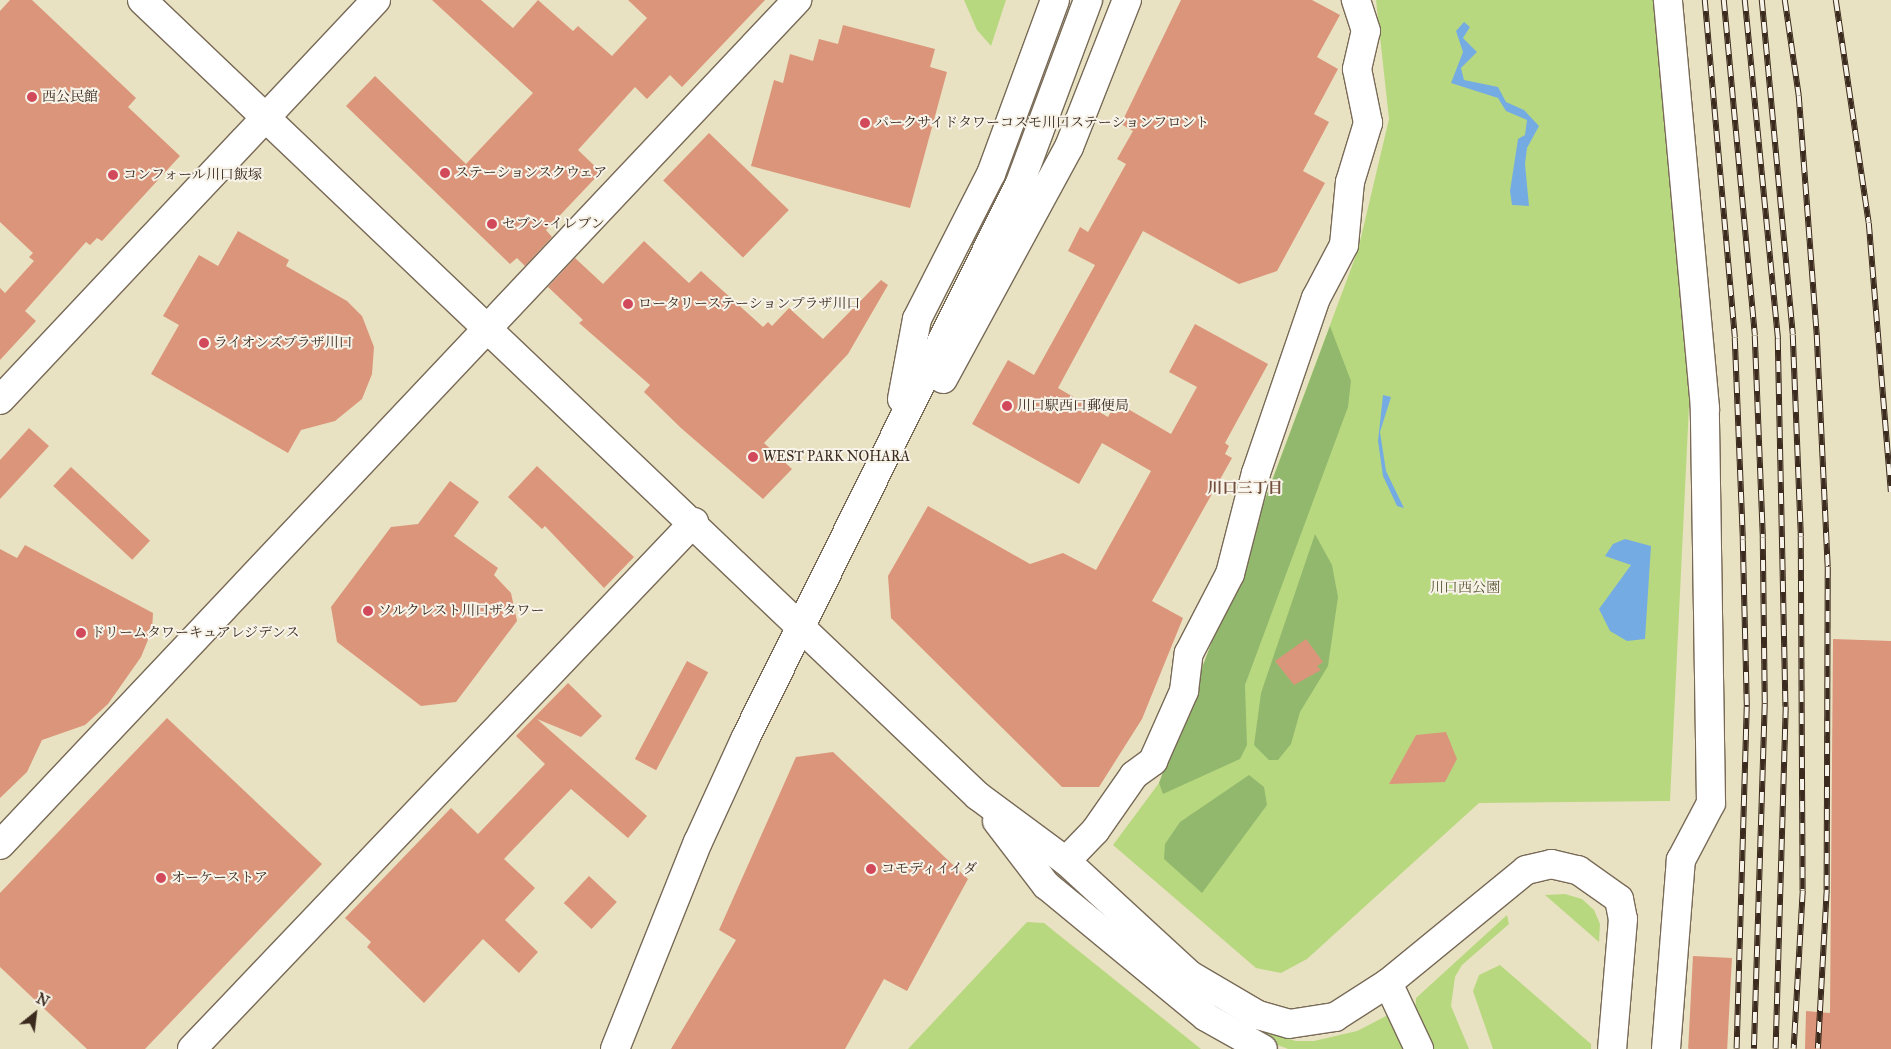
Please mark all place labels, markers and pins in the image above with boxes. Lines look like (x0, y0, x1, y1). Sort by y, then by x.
place label: 西公民館 (42, 89, 98, 105)
marker: 西公民館 (26, 91, 38, 103)
place label: パークサイドタワーコスモ川口ステーションフロント (875, 115, 1211, 131)
marker: パークサイドタワーコスモ川口ステーションフロント (859, 117, 871, 129)
place label: ステーションスクウェア (455, 165, 609, 181)
place label: コンフォール川口飯塚 (123, 167, 263, 183)
marker: ステーションスクウェア (439, 167, 451, 179)
marker: コンフォール川口飯塚 (107, 169, 119, 181)
place label: セブン-イレブン (502, 216, 606, 232)
marker: セブン-イレブン (486, 218, 498, 230)
place label: ロータリーステーションプラザ川口 (638, 296, 862, 312)
marker: ロータリーステーションプラザ川口 (622, 298, 634, 310)
place label: ライオンズプラザ川口 (214, 335, 354, 351)
marker: ライオンズプラザ川口 (198, 337, 210, 349)
place label: 川口駅西口郵便局 (1017, 398, 1129, 414)
marker: 川口駅西口郵便局 (1001, 400, 1013, 412)
place label: WEST PARK NOHARA (763, 449, 910, 465)
marker: WEST PARK NOHARA (747, 451, 759, 463)
place label: ソルクレスト川口ザタワー (378, 603, 546, 619)
marker: ソルクレスト川口ザタワー (362, 605, 374, 617)
place label: ドリームタワーキュアレジデンス (91, 625, 301, 641)
marker: ドリームタワーキュアレジデンス (75, 627, 87, 639)
place label: コモディイイダ (881, 861, 979, 877)
marker: コモディイイダ (865, 863, 877, 875)
place label: オーケーストア (171, 870, 269, 886)
marker: オーケーストア (155, 872, 167, 884)

